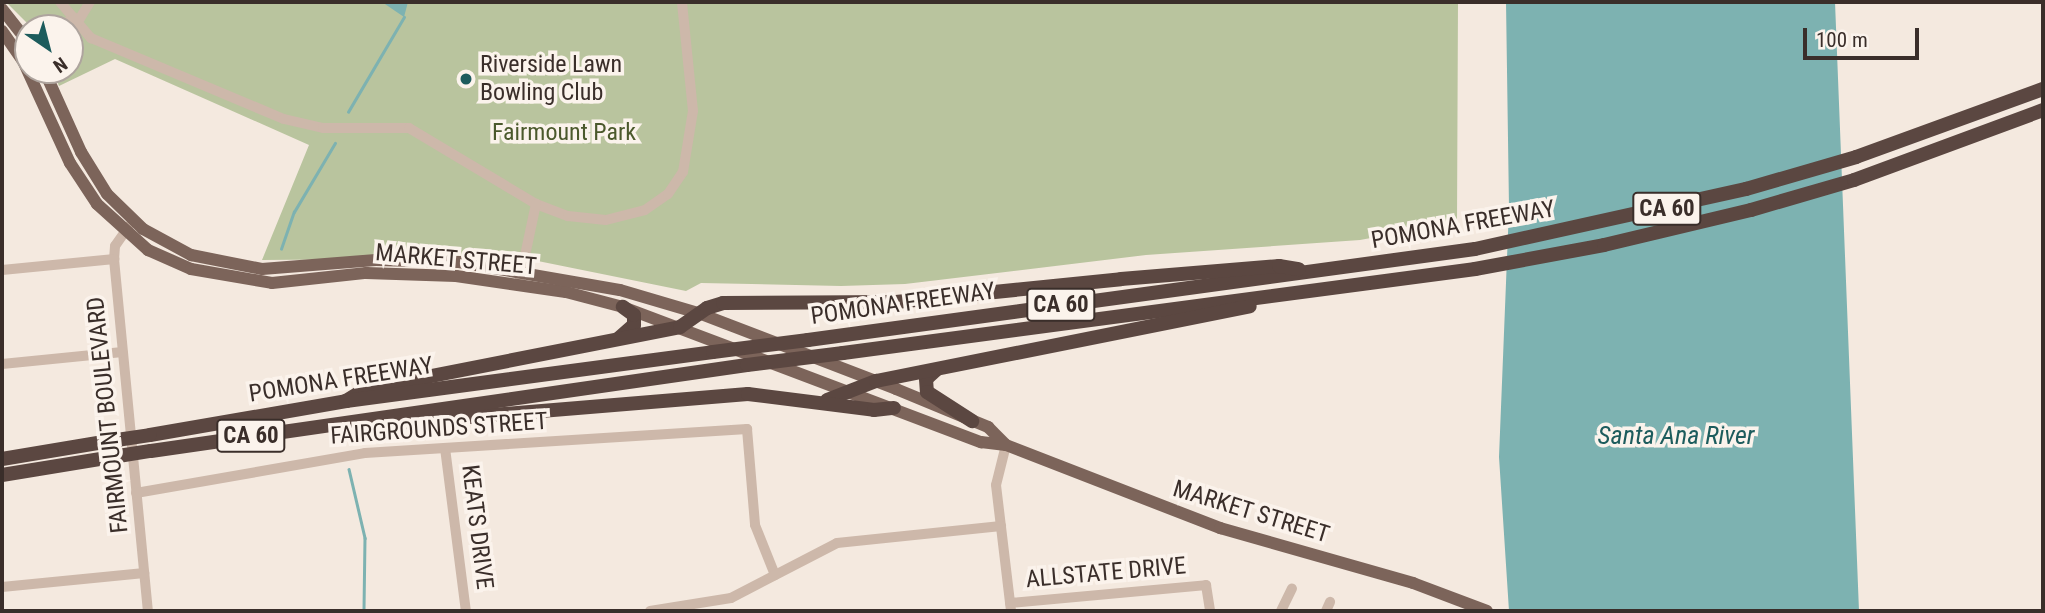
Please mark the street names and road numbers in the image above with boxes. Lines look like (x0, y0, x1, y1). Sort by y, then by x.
road number: CA 60 (1632, 190, 1702, 229)
street label: POMONA FREEWAY (1369, 195, 1557, 255)
street label: MARKET STREET (374, 239, 538, 281)
street label: POMONA FREEWAY (809, 277, 997, 331)
road number: CA 60 (1026, 286, 1096, 324)
street label: FAIRMOUNT BOULEVARD (81, 295, 135, 535)
street label: POMONA FREEWAY (247, 351, 435, 409)
street label: FAIRGROUNDS STREET (329, 407, 549, 451)
road number: CA 60 (216, 416, 286, 456)
street label: KEATS DRIVE (455, 463, 499, 591)
street label: MARKET STREET (1169, 474, 1333, 550)
street label: ALLSTATE DRIVE (1025, 552, 1187, 594)

